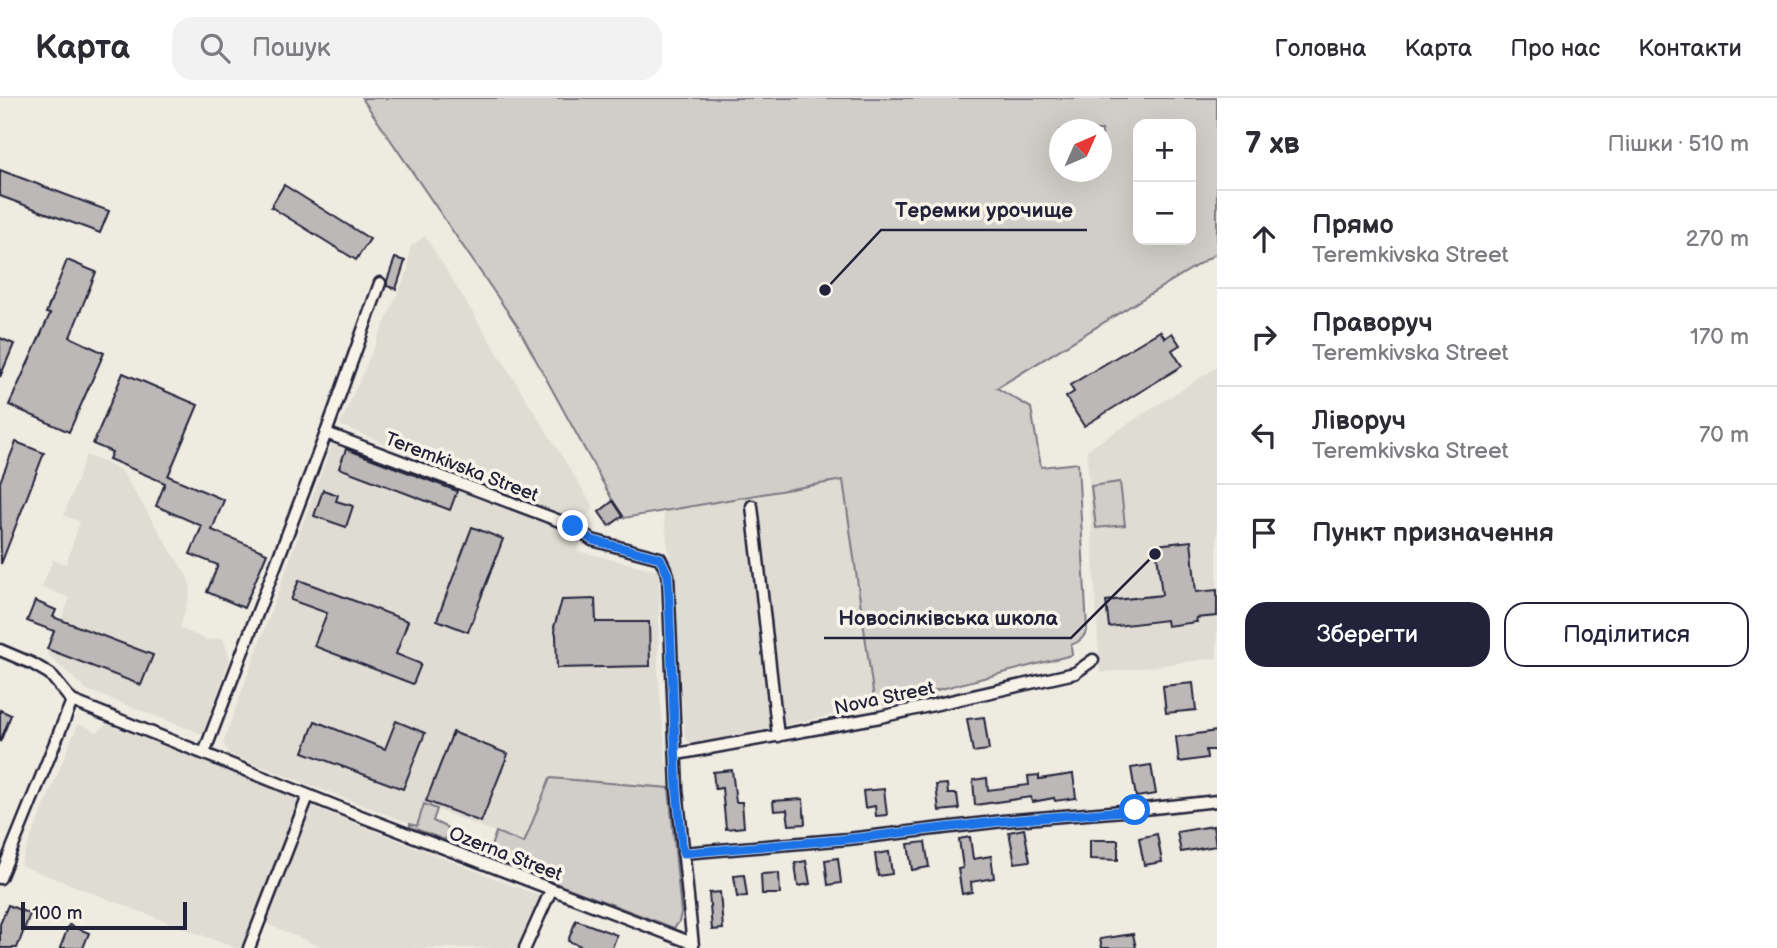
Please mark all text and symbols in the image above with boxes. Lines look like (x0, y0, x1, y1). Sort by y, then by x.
search box (172, 17, 662, 80)
text: Карта (35, 28, 130, 68)
icon: search (196, 29, 234, 67)
text: Пошук (252, 33, 331, 64)
text: Головна (1275, 34, 1367, 63)
text: Карта (1405, 34, 1472, 63)
text: Про нас (1510, 34, 1600, 63)
text: Контакти (1638, 34, 1742, 63)
north arrow (1049, 119, 1112, 182)
map controls (1133, 119, 1196, 245)
button: + (1133, 119, 1196, 182)
text: 7 хв (1245, 126, 1300, 162)
text: Пішки · 510 m (1607, 130, 1749, 158)
button: − (1133, 182, 1196, 245)
callout: Теремки урочище (881, 188, 1087, 230)
text: Теремки урочище (895, 198, 1073, 223)
text: Прямо (1312, 210, 1394, 241)
icon: ahead (1245, 220, 1283, 258)
text: 270 m (1685, 225, 1749, 253)
text: Teremkivska Street (1312, 241, 1509, 269)
text: Праворуч (1312, 308, 1433, 339)
icon: right (1245, 318, 1283, 356)
text: 170 m (1690, 323, 1749, 351)
text: Teremkivska Street (1312, 339, 1509, 367)
text: Ліворуч (1312, 406, 1406, 437)
icon: left (1245, 416, 1283, 454)
text: 70 m (1699, 421, 1749, 449)
street label: Teremkivska Street (382, 428, 542, 507)
text: Teremkivska Street (1312, 437, 1509, 465)
route end (557, 510, 588, 541)
icon: arrive (1245, 514, 1283, 552)
text: Пункт призначення (1312, 518, 1554, 549)
callout: Новосілківська школа (824, 596, 1071, 638)
button: Зберегти (1245, 602, 1490, 667)
button: Поділитися (1504, 602, 1749, 667)
text: Новосілківська школа (838, 606, 1059, 631)
street label: Nova Street (832, 677, 937, 720)
route start (1119, 794, 1150, 825)
street label: Ozerna Street (446, 822, 566, 887)
scale bar (21, 899, 187, 931)
text: 100 m (32, 902, 83, 925)

